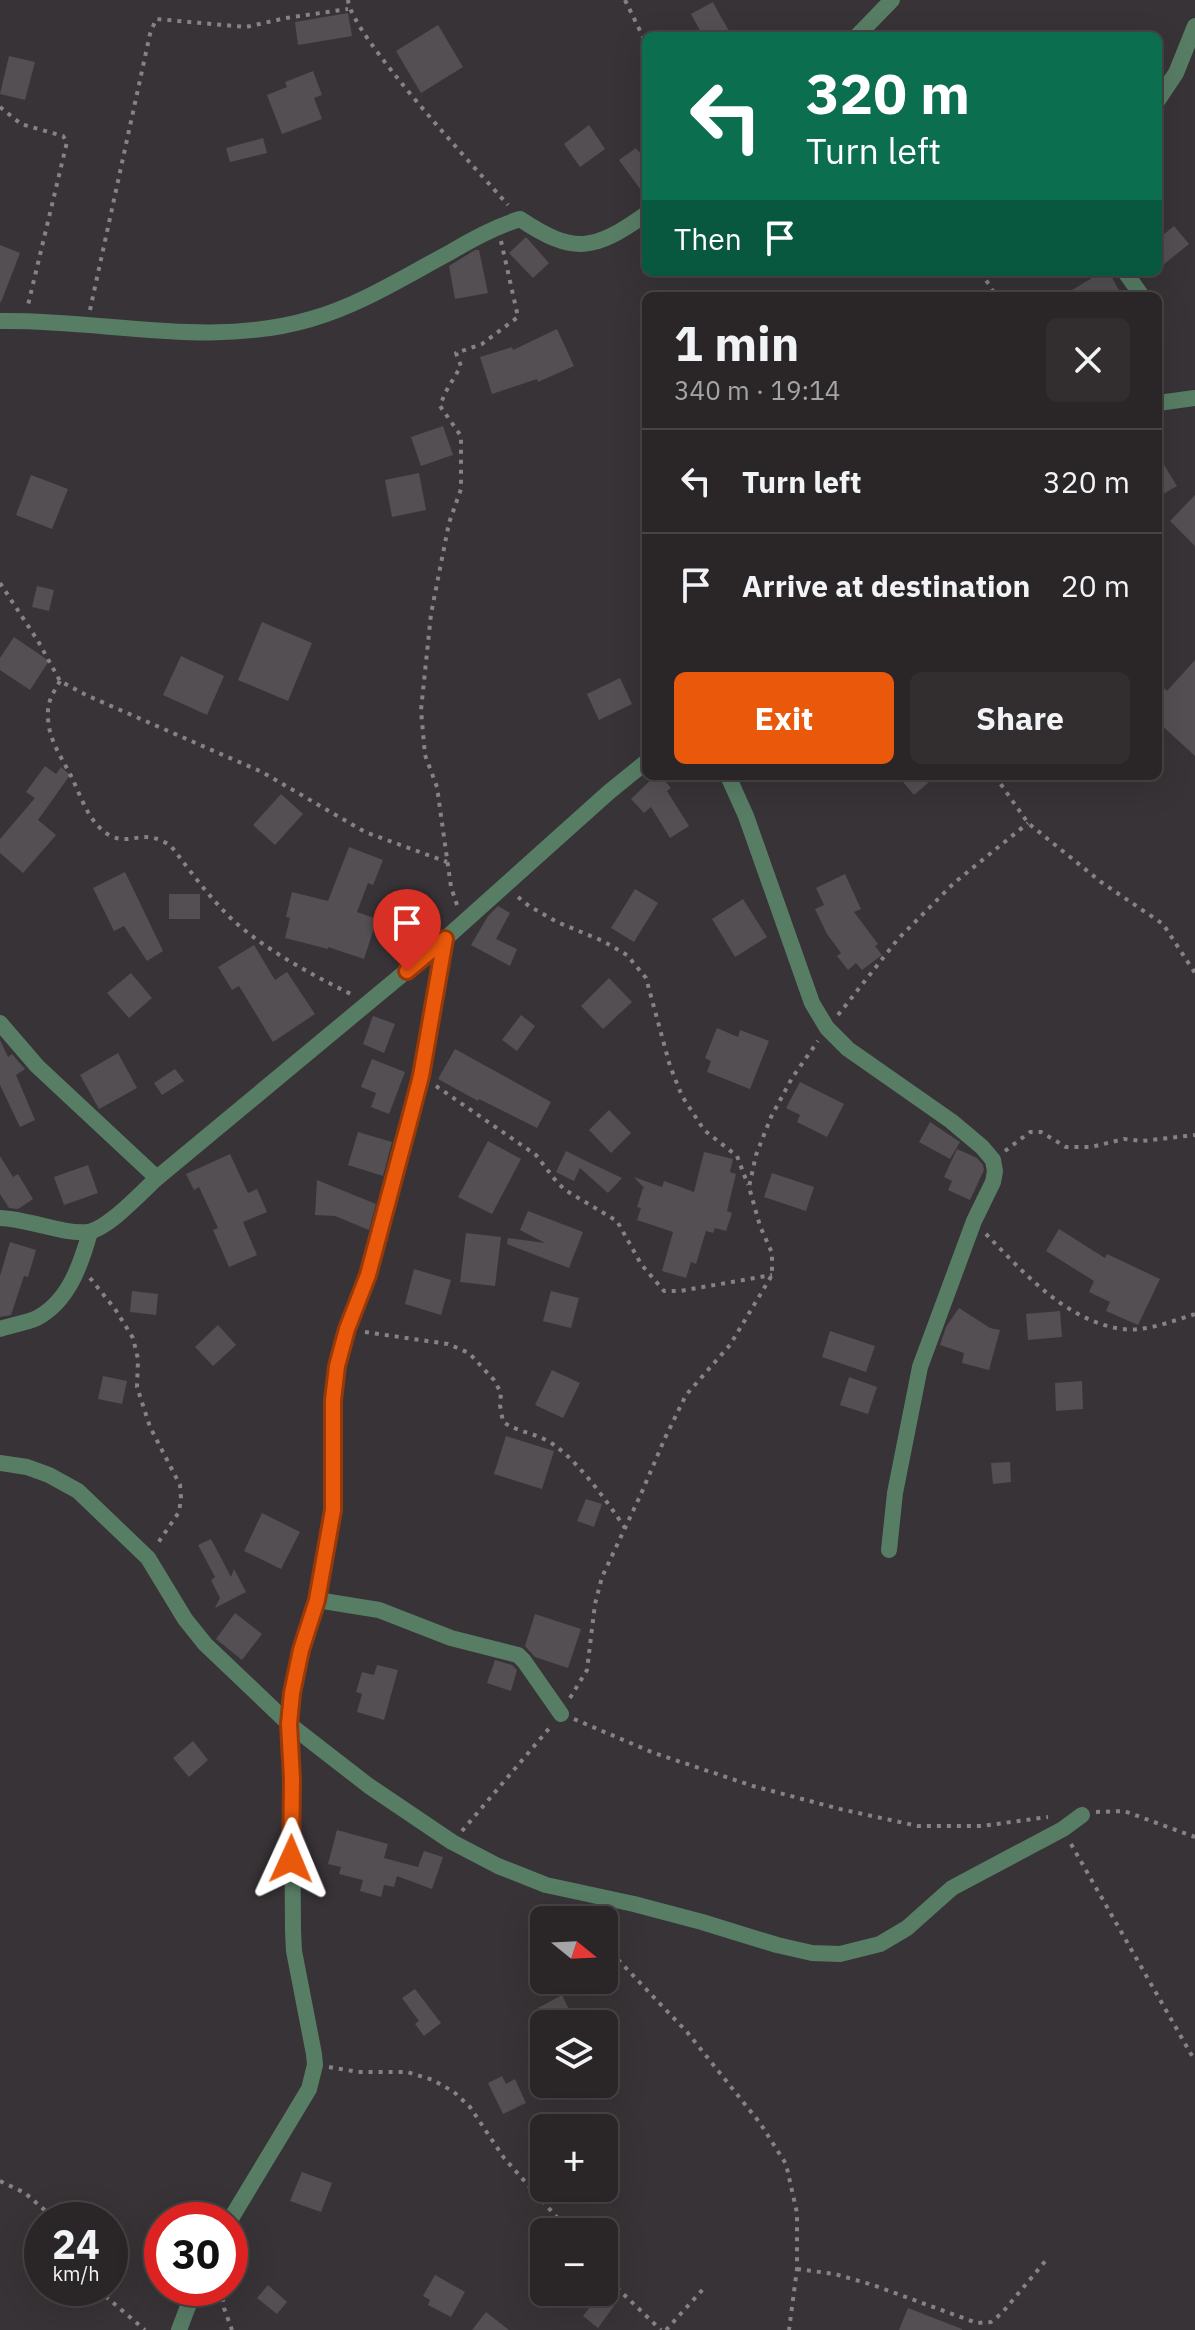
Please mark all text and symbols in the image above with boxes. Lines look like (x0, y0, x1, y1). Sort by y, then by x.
text: 320 m (806, 57, 970, 129)
icon: left (674, 64, 778, 168)
text: Turn left (806, 127, 941, 174)
icon: arrive (758, 216, 802, 260)
text: Then (674, 219, 742, 258)
text: 1 min (674, 312, 799, 374)
button: close (1046, 318, 1130, 402)
text: 340 m · 19:14 (674, 373, 840, 407)
icon: left (674, 459, 718, 503)
text: Turn left (742, 462, 861, 501)
text: 320 m (1043, 462, 1130, 501)
icon: arrive (674, 563, 718, 607)
text: Arrive at destination (742, 566, 1030, 605)
text: 20 m (1061, 566, 1130, 605)
button: Exit (674, 672, 894, 764)
button: Share (910, 672, 1130, 764)
pin (373, 889, 441, 971)
icon: arrive (385, 901, 429, 945)
position arrow (249, 1817, 333, 1901)
north arrow (530, 1906, 618, 1994)
map controls (530, 1906, 618, 2306)
button: layers (530, 2010, 618, 2098)
button: + (530, 2114, 618, 2202)
speed limit sign: 30 (144, 2202, 248, 2306)
text: 24 (52, 2218, 100, 2270)
button: − (530, 2218, 618, 2306)
text: km/h (52, 2260, 100, 2287)

